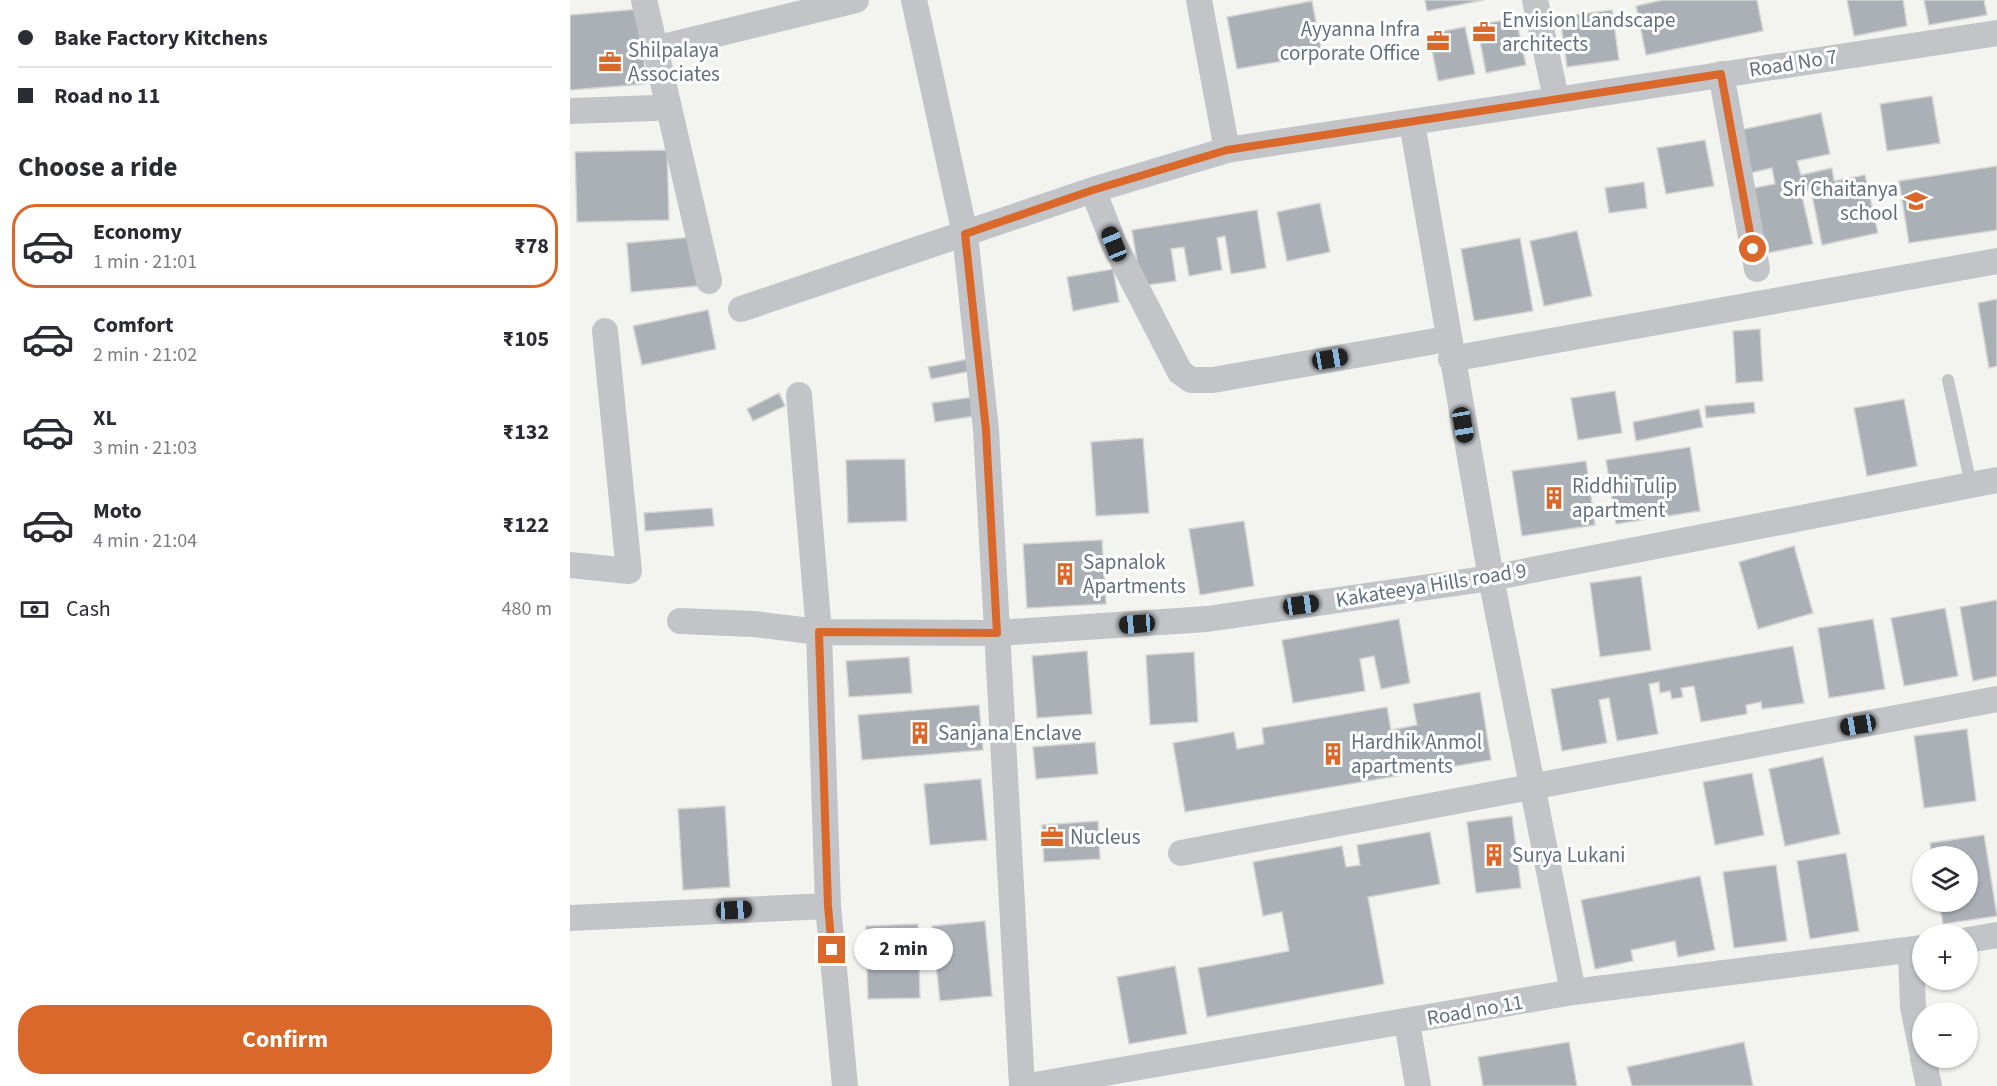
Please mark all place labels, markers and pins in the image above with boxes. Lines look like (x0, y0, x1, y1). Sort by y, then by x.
place label: Envision Landscape architects (1502, 5, 1675, 59)
place label: Ayyanna Infra corporate Office (1280, 14, 1420, 68)
office icon: Envision Landscape architects (1471, 19, 1497, 45)
office icon: Ayyanna Infra corporate Office (1425, 28, 1451, 54)
place label: Shilpalaya Associates (628, 35, 720, 89)
office icon: Shilpalaya Associates (597, 49, 623, 75)
place label: Sri Chaitanya school (1782, 174, 1898, 228)
school or university icon: Sri Chaitanya school (1903, 188, 1929, 214)
place label: Riddhi Tulip apartment (1572, 471, 1677, 525)
building icon: Riddhi Tulip apartment (1541, 485, 1567, 511)
place label: Sapnalok Apartments (1083, 547, 1186, 601)
building icon: Sapnalok Apartments (1052, 561, 1078, 587)
place label: Sanjana Enclave (938, 718, 1082, 748)
building icon: Sanjana Enclave (907, 720, 933, 746)
place label: Hardhik Anmol apartments (1351, 727, 1482, 781)
building icon: Hardhik Anmol apartments (1320, 741, 1346, 767)
place label: Nucleus (1070, 822, 1141, 852)
office icon: Nucleus (1039, 824, 1065, 850)
place label: Surya Lukani (1512, 840, 1625, 870)
building icon: Surya Lukani (1481, 842, 1507, 868)

